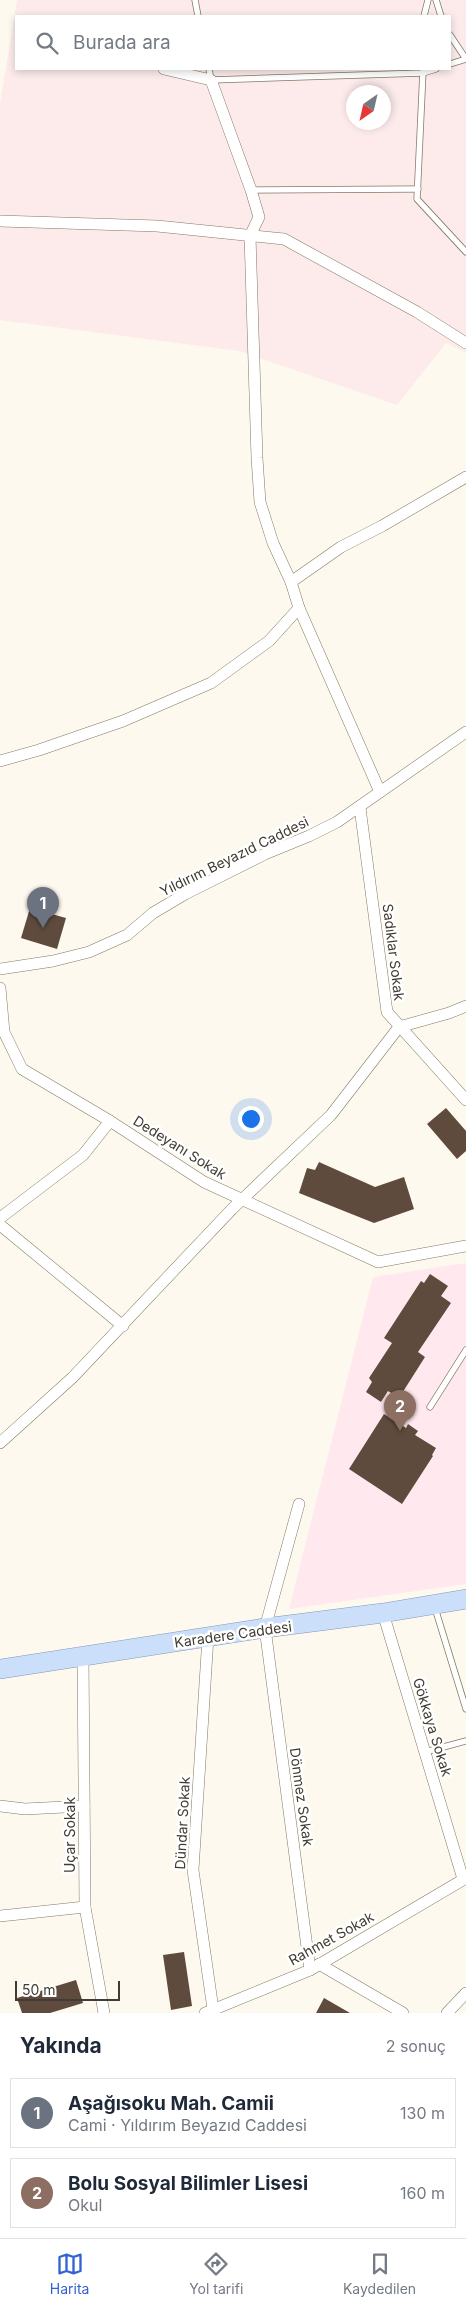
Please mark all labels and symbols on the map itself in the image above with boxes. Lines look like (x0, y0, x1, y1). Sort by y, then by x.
north arrow (346, 85, 391, 130)
street label: Yıldırım Beyazıd Caddesi (157, 813, 311, 899)
pin: 1 (27, 887, 59, 928)
street label: Sadıklar Sokak (380, 903, 408, 1002)
your location (238, 1106, 264, 1132)
street label: Dedeyanı Sokak (130, 1112, 230, 1183)
pin: 2 (384, 1390, 416, 1431)
street label: Karadere Caddesi (173, 1617, 293, 1651)
street label: Gökkaya Sokak (410, 1676, 456, 1779)
street label: Dönmez Sokak (287, 1747, 317, 1848)
street label: Dündar Sokak (171, 1776, 193, 1870)
street label: Uçar Sokak (61, 1797, 78, 1873)
street label: Rahmet Sokak (285, 1907, 377, 1968)
scale bar (15, 1978, 120, 2001)

